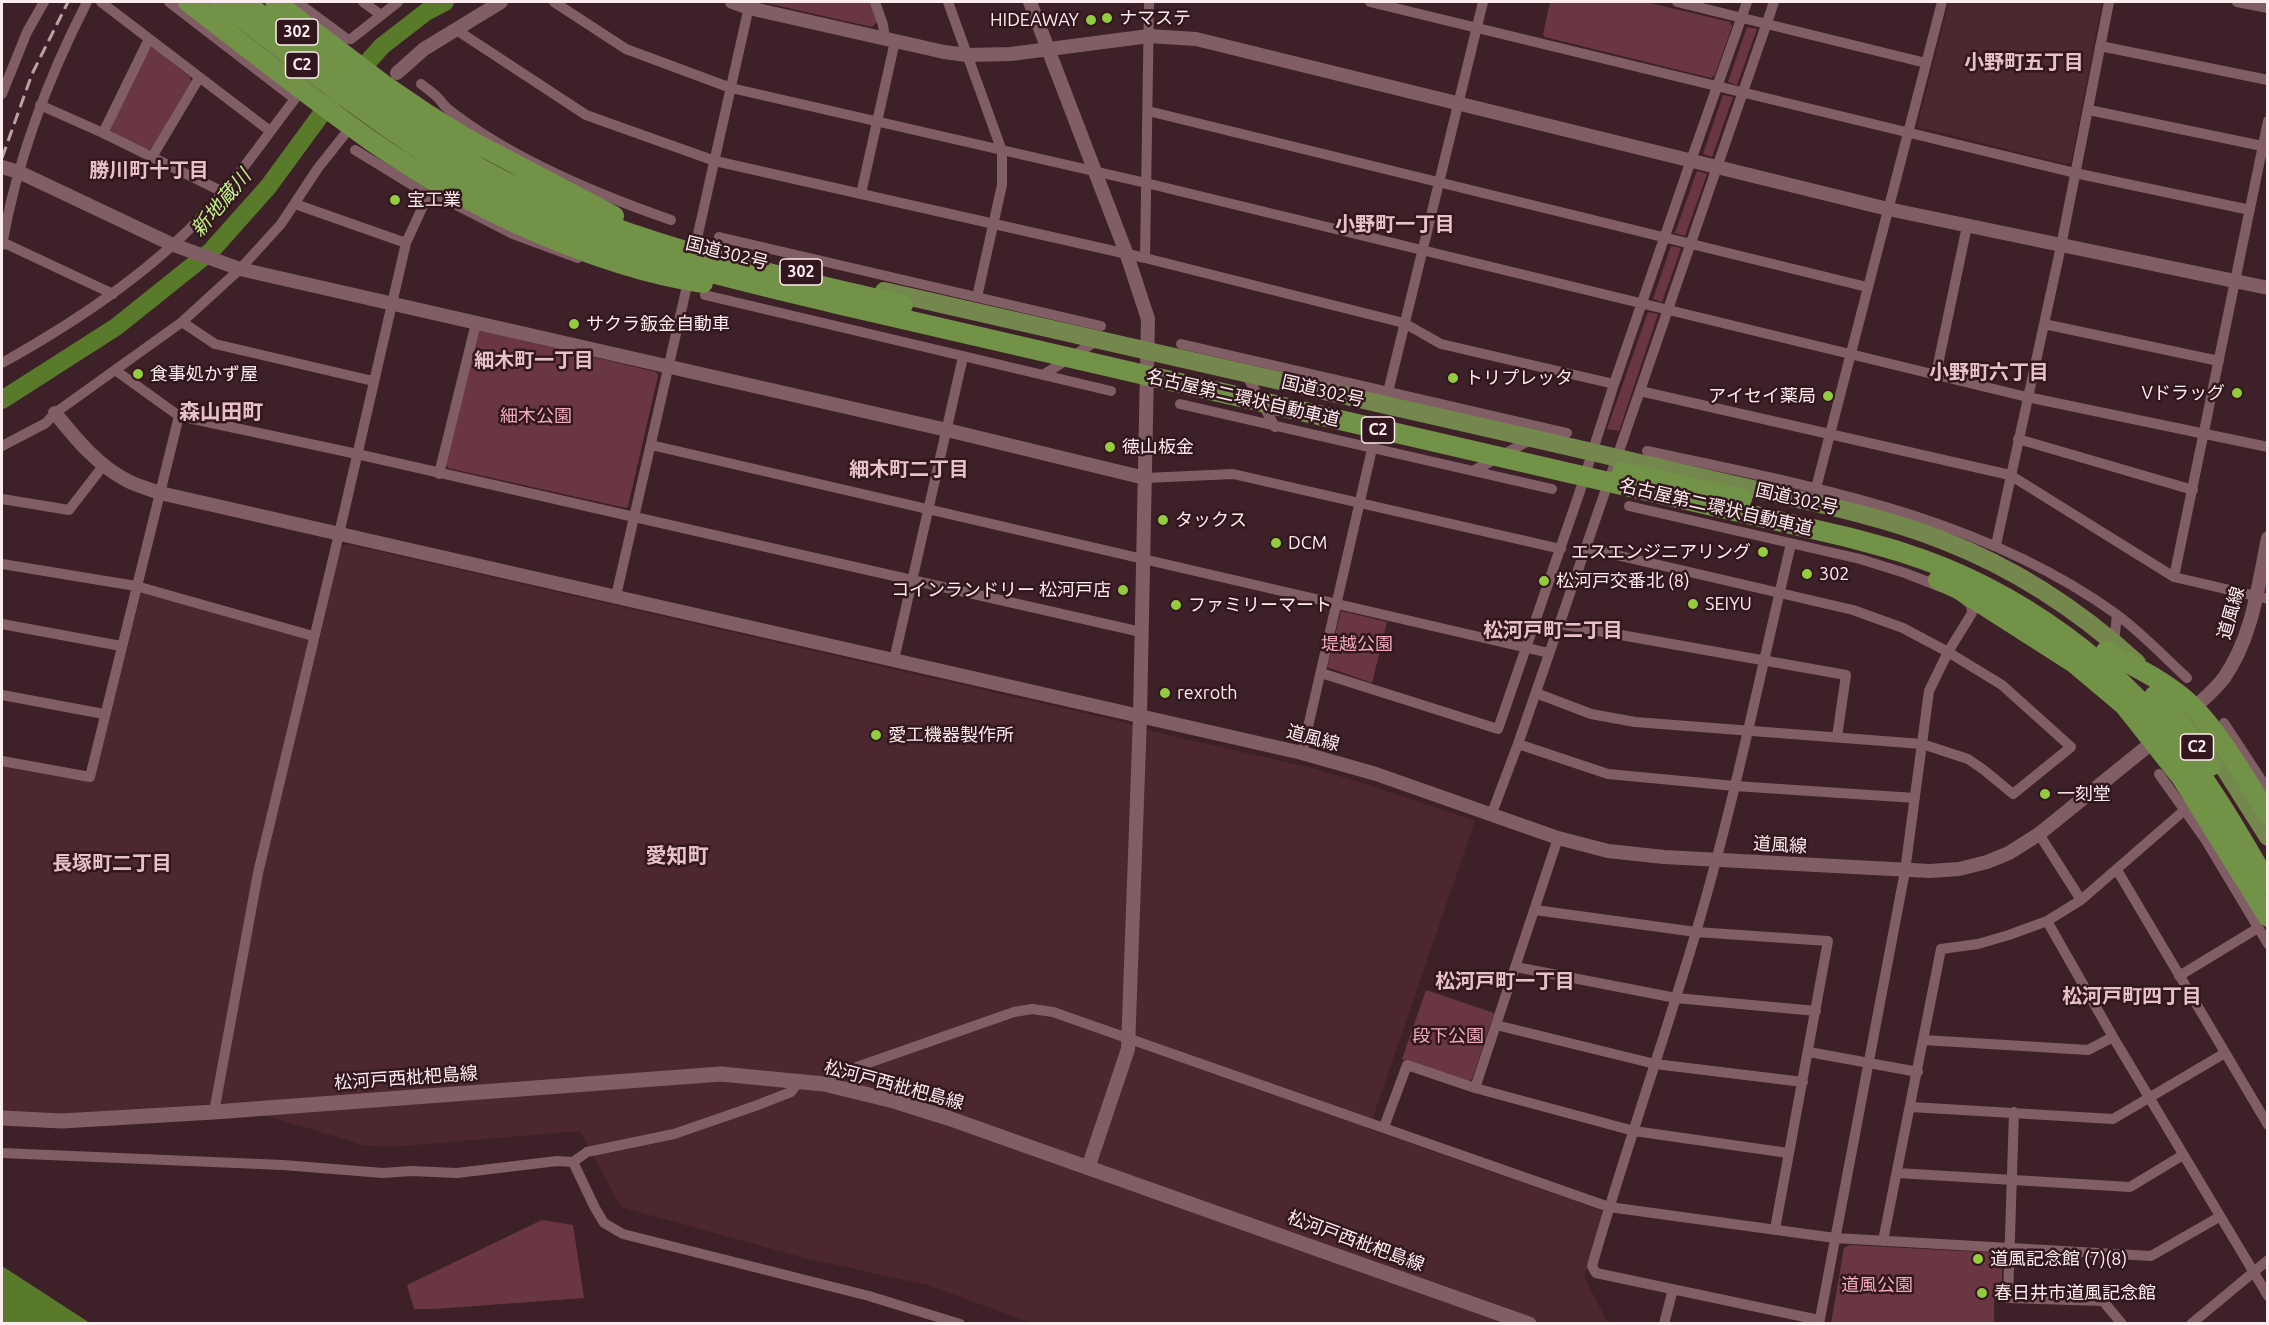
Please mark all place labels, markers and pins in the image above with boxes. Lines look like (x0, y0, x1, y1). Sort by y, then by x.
place label: ナマステ (1119, 7, 1191, 29)
place label: HIDEAWAY (990, 9, 1079, 31)
marker: ナマステ (1100, 11, 1114, 25)
marker: HIDEAWAY (1084, 13, 1098, 27)
place label: 宝工業 (407, 189, 461, 211)
marker: 宝工業 (388, 193, 402, 207)
place label: サクラ鈑金自動車 (586, 313, 730, 335)
marker: サクラ鈑金自動車 (567, 317, 581, 331)
place label: 食事処かず屋 (150, 363, 258, 385)
marker: 食事処かず屋 (131, 367, 145, 381)
place label: トリプレッタ (1465, 367, 1573, 389)
marker: トリプレッタ (1446, 371, 1460, 385)
place label: Vドラッグ (2142, 382, 2225, 404)
place label: アイセイ薬局 (1708, 385, 1816, 407)
marker: Vドラッグ (2230, 386, 2244, 400)
marker: アイセイ薬局 (1821, 389, 1835, 403)
place label: 徳山板金 (1122, 436, 1194, 458)
marker: 徳山板金 (1103, 440, 1117, 454)
place label: タックス (1175, 509, 1247, 531)
marker: タックス (1156, 513, 1170, 527)
place label: DCM (1288, 532, 1327, 554)
marker: DCM (1269, 536, 1283, 550)
place label: エスエンジニアリング (1571, 541, 1751, 563)
marker: エスエンジニアリング (1756, 545, 1770, 559)
place label: 302 (1819, 563, 1849, 585)
marker: 302 (1800, 567, 1814, 581)
place label: 松河戸交番北 (8) (1556, 570, 1690, 592)
marker: 松河戸交番北 (8) (1537, 574, 1551, 588)
place label: コインランドリー 松河戸店 (891, 579, 1111, 601)
marker: コインランドリー 松河戸店 (1116, 583, 1130, 597)
place label: SEIYU (1705, 593, 1752, 615)
place label: ファミリーマート (1188, 594, 1332, 616)
marker: SEIYU (1686, 597, 1700, 611)
marker: ファミリーマート (1169, 598, 1183, 612)
place label: rexroth (1177, 682, 1238, 704)
marker: rexroth (1158, 686, 1172, 700)
place label: 愛工機器製作所 (888, 724, 1014, 746)
marker: 愛工機器製作所 (869, 728, 883, 742)
place label: 一刻堂 (2057, 783, 2111, 805)
marker: 一刻堂 (2038, 787, 2052, 801)
place label: 道風記念館 (7)(8) (1990, 1248, 2127, 1270)
marker: 道風記念館 (7)(8) (1971, 1252, 1985, 1266)
place label: 春日井市道風記念館 (1994, 1282, 2156, 1304)
marker: 春日井市道風記念館 (1975, 1286, 1989, 1300)

